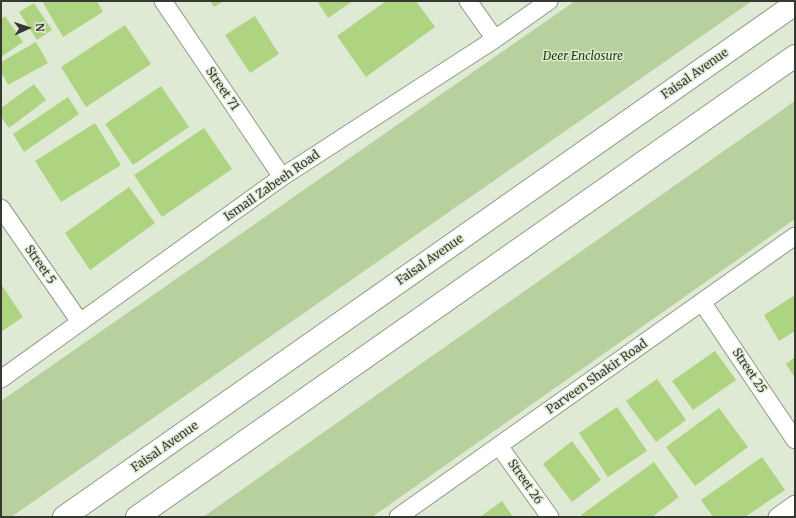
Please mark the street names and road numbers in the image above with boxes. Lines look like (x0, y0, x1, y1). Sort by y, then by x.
street label: Faisal Avenue (659, 46, 731, 102)
street label: Street 71 (202, 65, 242, 113)
street label: Ismail Zabeeh Road (221, 148, 323, 224)
street label: Faisal Avenue (394, 232, 466, 288)
street label: Street 5 (21, 243, 59, 287)
street label: Parveen Shakir Road (544, 337, 650, 417)
street label: Street 25 (729, 346, 769, 396)
street label: Faisal Avenue (129, 419, 201, 475)
street label: Street 26 (504, 457, 546, 507)

